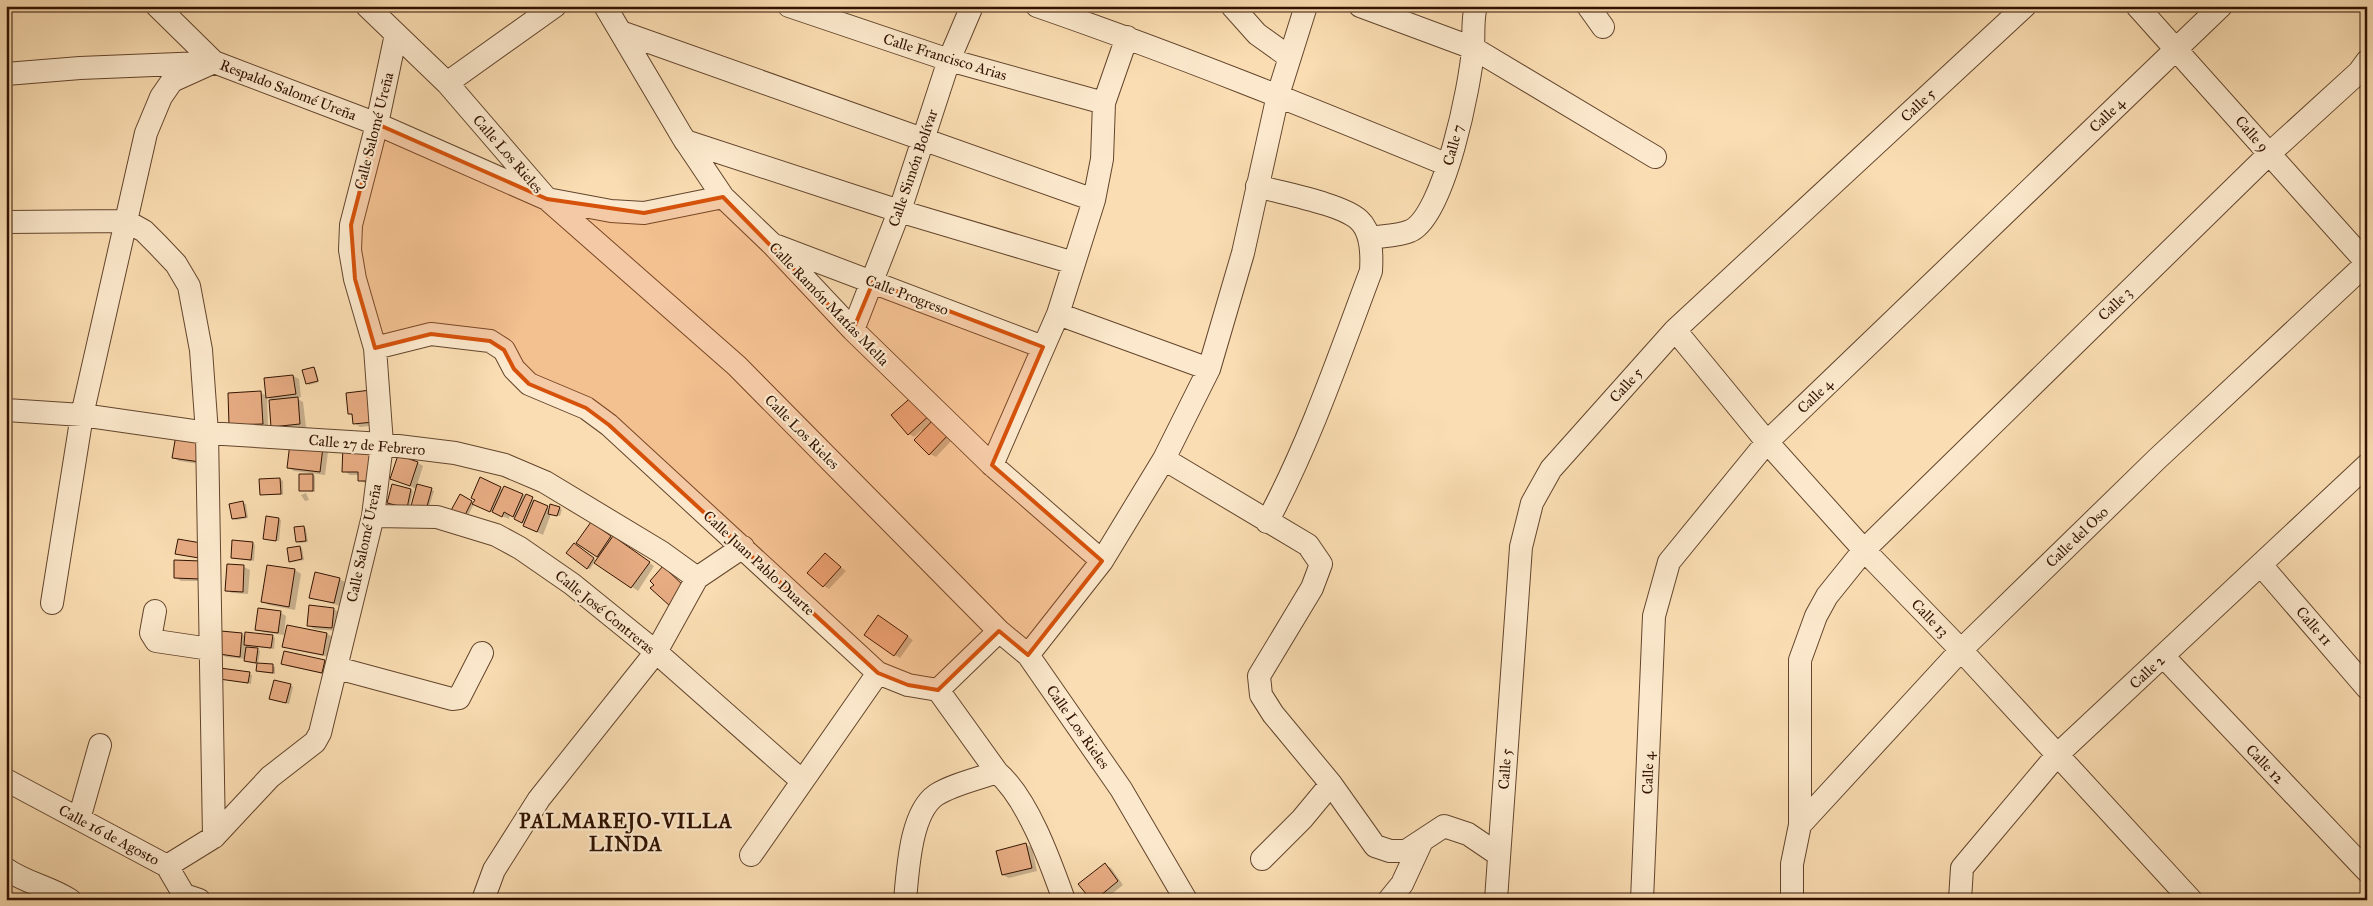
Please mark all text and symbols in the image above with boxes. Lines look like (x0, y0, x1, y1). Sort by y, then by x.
street label: Calle Francisco Arias (881, 30, 1009, 84)
street label: Respaldo Salomé Ureña (217, 56, 359, 125)
street label: Calle Salomé Ureña (351, 70, 397, 192)
street label: Calle 5 (1897, 84, 1939, 126)
street label: Calle 4 (2085, 93, 2129, 136)
street label: Calle Simón Bolívar (884, 107, 942, 229)
street label: Calle Los Rieles (469, 111, 547, 197)
street label: Calle 9 (2231, 112, 2273, 156)
street label: Calle 7 (1439, 122, 1467, 168)
street label: Calle Ramón Matías Mella (765, 238, 893, 370)
street label: Calle Progreso (863, 271, 951, 319)
street label: Calle 3 (2094, 284, 2136, 324)
street label: Calle 5 (1606, 364, 1646, 406)
street label: Calle 4 (1793, 374, 1837, 417)
street label: Calle Los Rieles (761, 391, 843, 473)
street label: Calle 27 de Febrero (308, 431, 427, 459)
street label: Calle Salomé Ureña (343, 482, 385, 604)
street label: Calle del Oso (2042, 503, 2112, 571)
street label: Calle Juan Pablo Duarte (699, 507, 818, 620)
street label: Calle José Contreras (551, 566, 658, 658)
street label: Calle 13 (1908, 595, 1952, 641)
street label: Calle 11 (2292, 603, 2336, 649)
street label: Calle 2 (2126, 651, 2169, 693)
street label: Calle Los Rieles (1042, 682, 1114, 772)
street label: Calle 12 (2242, 741, 2288, 788)
street label: Calle 5 (1495, 748, 1515, 790)
street label: Calle 4 (1638, 751, 1658, 795)
street label: Calle 16 de Agosto (56, 801, 163, 869)
district label: PALMAREJO-VILLA LINDA (519, 809, 733, 856)

